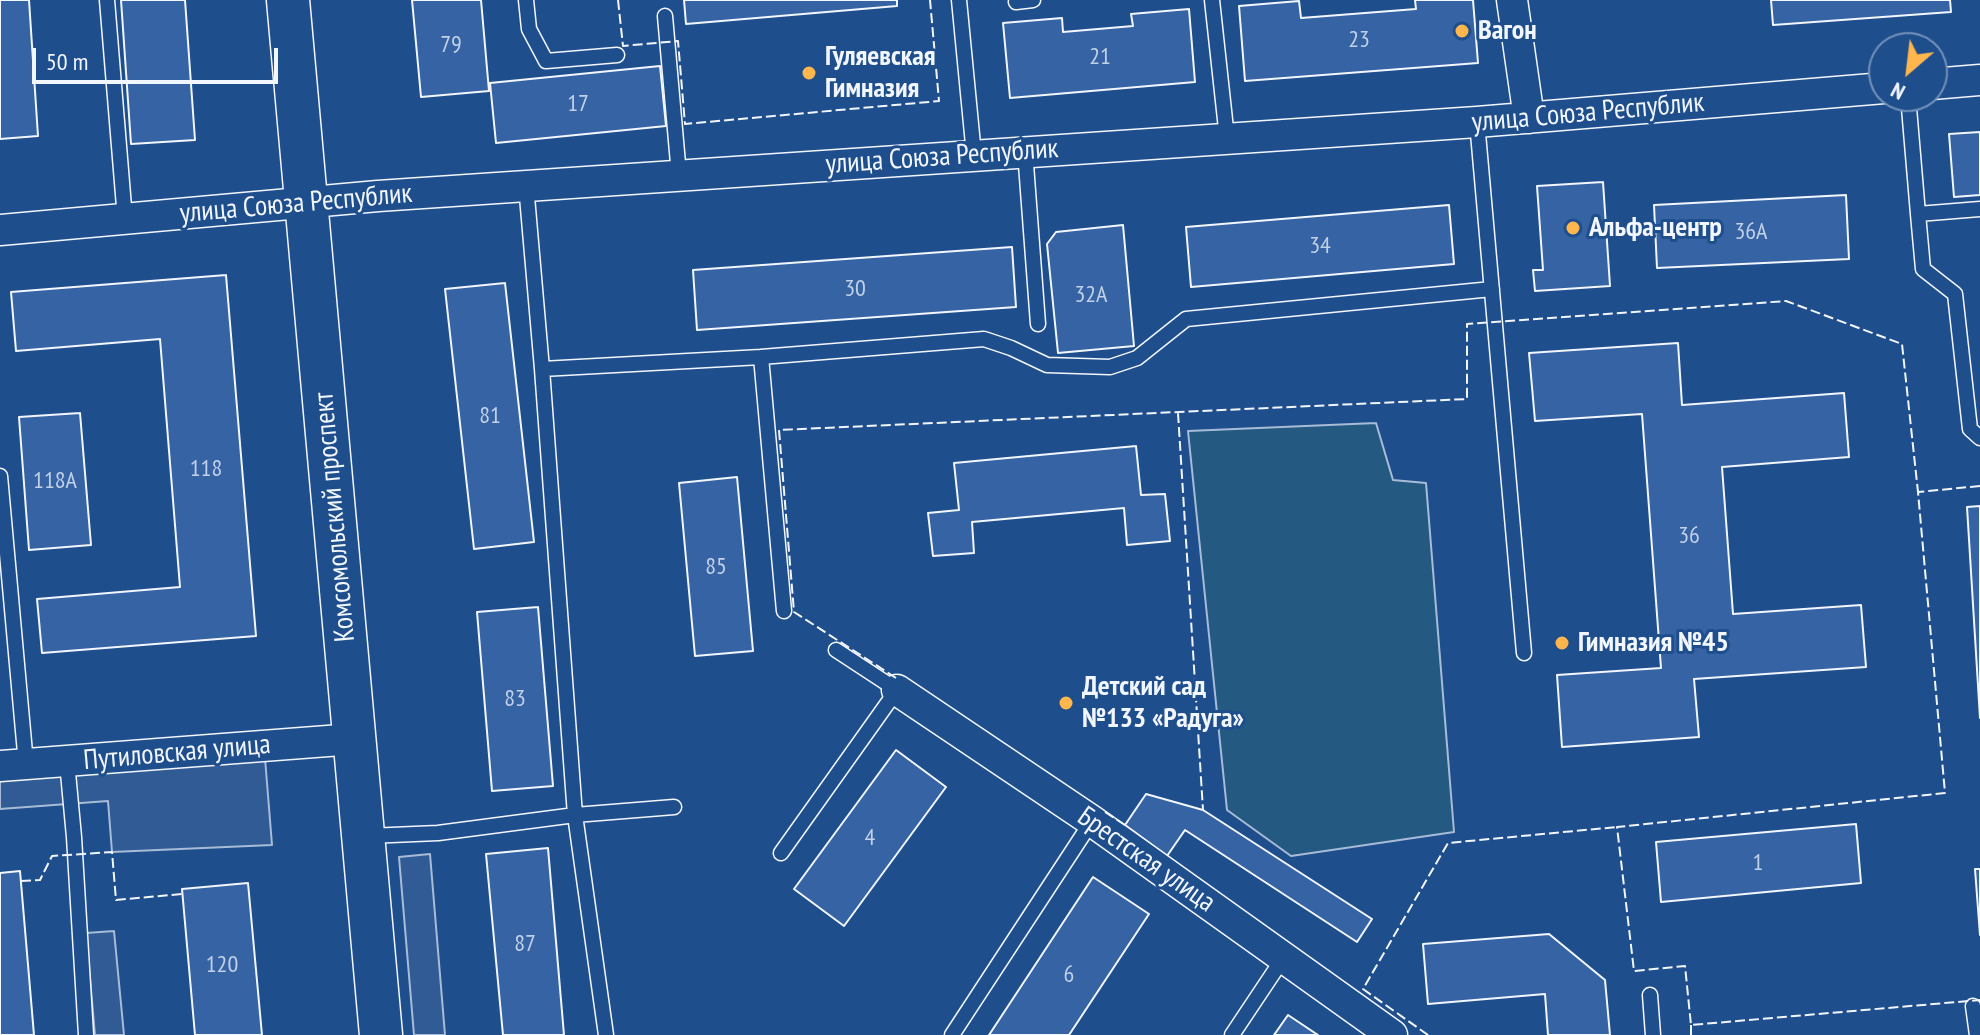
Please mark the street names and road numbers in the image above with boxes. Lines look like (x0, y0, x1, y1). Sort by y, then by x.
street label: улица Союза Республик (1470, 86, 1706, 140)
street label: улица Союза Республик (825, 132, 1059, 182)
street label: улица Союза Республик (178, 177, 414, 231)
street label: Комсомольский проспект (307, 391, 363, 643)
street label: Путиловская улица (82, 728, 272, 778)
street label: Брестская улица (1071, 800, 1221, 920)

